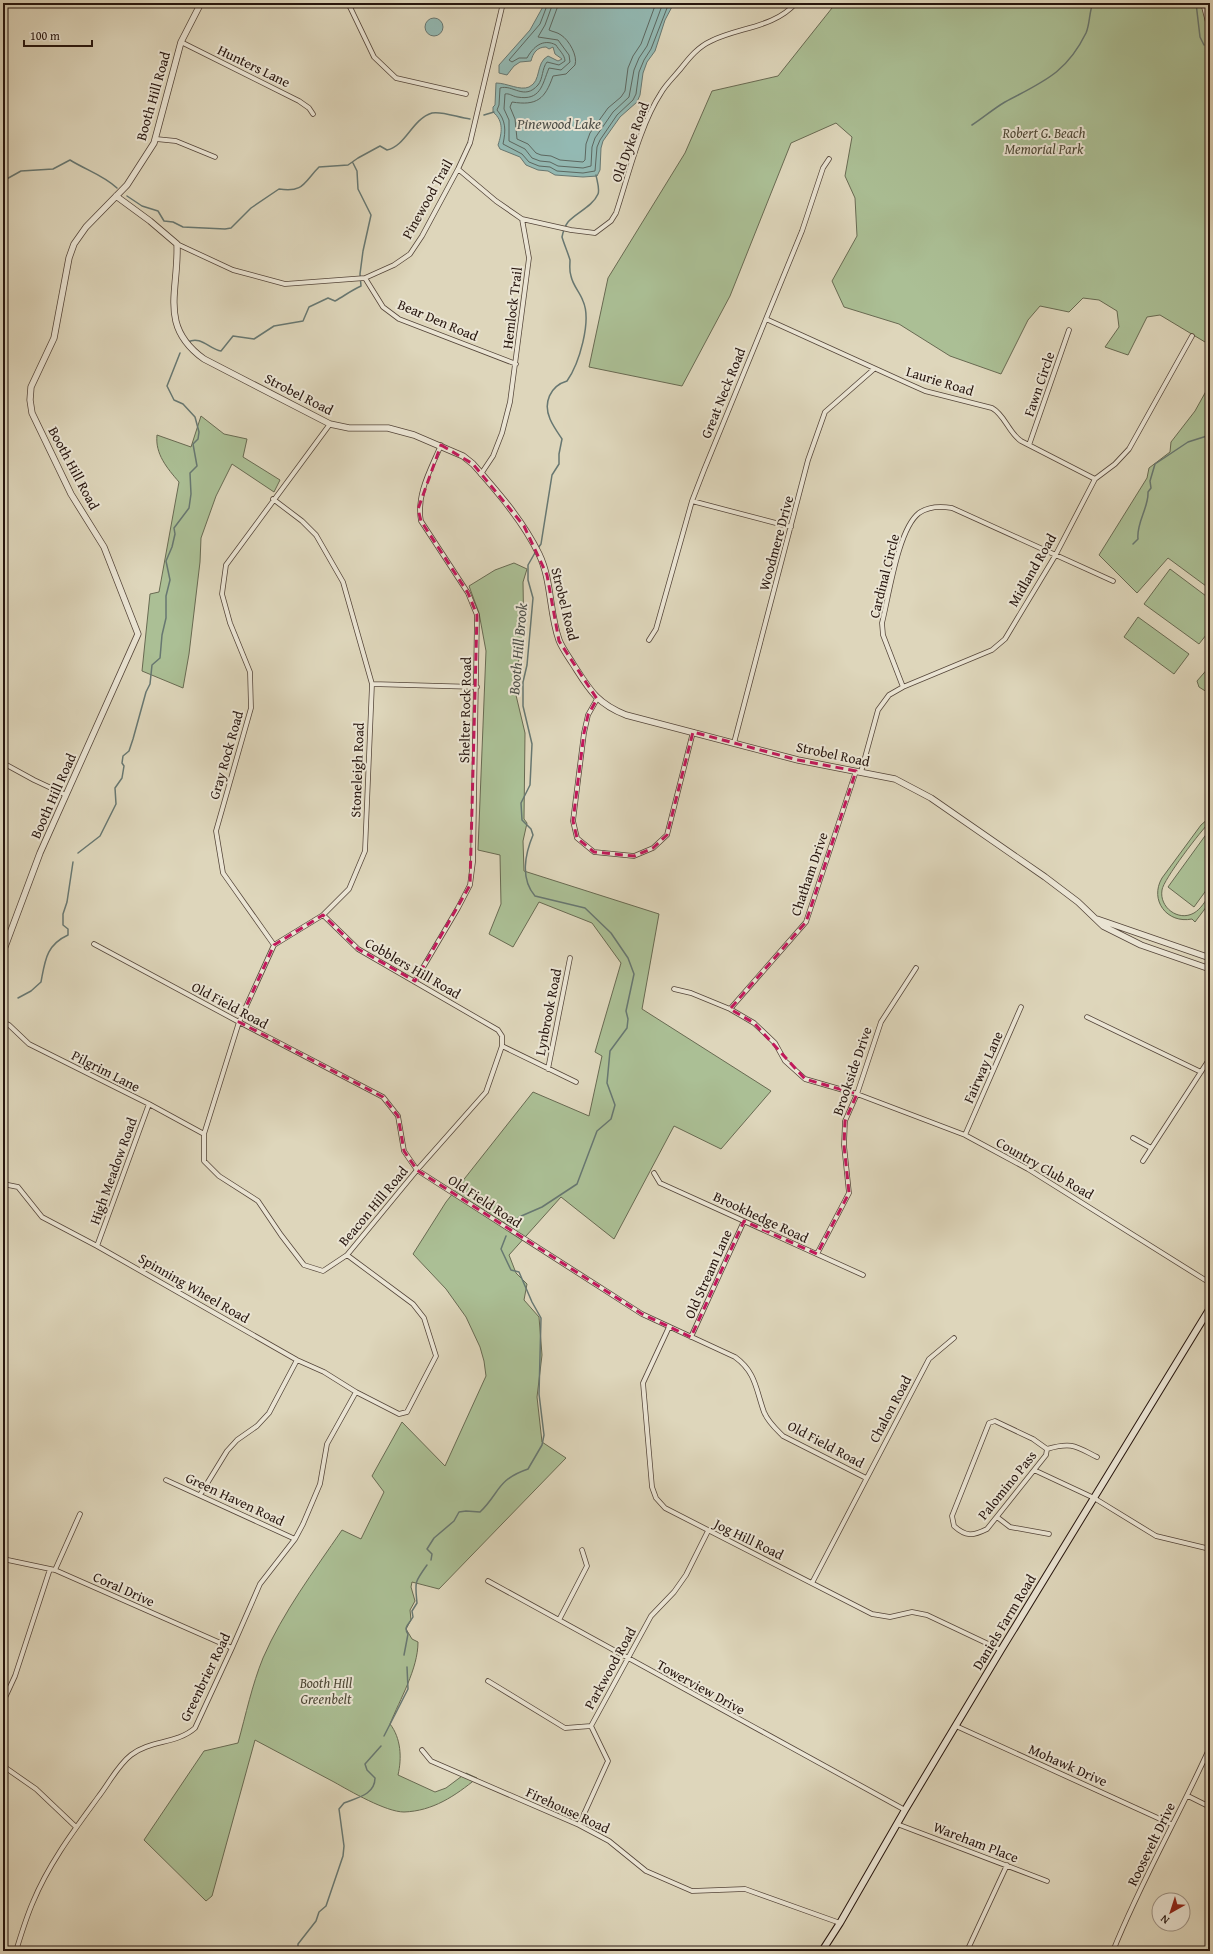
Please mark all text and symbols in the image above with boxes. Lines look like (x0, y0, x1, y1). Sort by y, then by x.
scale bar (24, 22, 92, 48)
text: 100 m (30, 27, 60, 44)
street label: Hunters Lane (214, 40, 294, 92)
street label: Booth Hill Road (131, 49, 175, 143)
street label: Old Dyke Road (606, 99, 654, 185)
water label: Pinewood Lake (516, 113, 601, 134)
park label: Robert G. Beach Memorial Park (1001, 123, 1086, 159)
street label: Pinewood Trail (397, 155, 457, 243)
street label: Hemlock Trail (497, 266, 527, 350)
street label: Bear Den Road (395, 294, 482, 346)
street label: Great Neck Road (696, 344, 750, 441)
street label: Fawn Circle (1019, 349, 1060, 419)
street label: Laurie Road (904, 361, 977, 401)
street label: Strobel Road (261, 368, 337, 420)
street label: Booth Hill Road (44, 423, 105, 514)
street label: Woodmere Drive (754, 493, 798, 593)
street label: Midland Road (1003, 529, 1061, 610)
street label: Cardinal Circle (864, 531, 904, 620)
street label: Strobel Road (546, 565, 584, 643)
water label: Booth Hill Brook (503, 602, 532, 697)
street label: Shelter Rock Road (454, 656, 476, 763)
street label: Gray Rock Road (204, 708, 248, 802)
street label: Stoneleigh Road (345, 722, 369, 818)
street label: Strobel Road (794, 736, 872, 772)
street label: Booth Hill Road (25, 750, 81, 842)
street label: Chatham Drive (785, 829, 833, 919)
street label: Cobblers Hill Road (361, 932, 465, 1004)
street label: Lynbrook Road (530, 966, 566, 1057)
street label: Old Field Road (188, 976, 272, 1034)
street label: Brookside Drive (827, 1023, 877, 1118)
street label: Fairway Lane (958, 1027, 1008, 1106)
street label: Pilgrim Lane (68, 1045, 144, 1097)
street label: High Meadow Road (84, 1114, 142, 1227)
street label: Country Club Road (992, 1132, 1098, 1204)
street label: Beacon Hill Road (334, 1161, 413, 1250)
street label: Old Field Road (444, 1170, 526, 1233)
street label: Brookhedge Road (710, 1186, 812, 1248)
street label: Old Stream Lane (679, 1226, 737, 1322)
street label: Spinning Wheel Road (135, 1248, 254, 1328)
street label: Chalon Road (864, 1371, 916, 1446)
street label: Old Field Road (784, 1415, 868, 1473)
street label: Palomino Pass (973, 1446, 1041, 1524)
street label: Green Haven Road (182, 1467, 288, 1531)
street label: Jog Hill Road (709, 1513, 788, 1565)
street label: Coral Drive (90, 1567, 158, 1612)
street label: Daniels Farm Road (967, 1570, 1041, 1674)
street label: Parkwood Road (579, 1623, 641, 1713)
street label: Greenbrier Road (175, 1629, 235, 1725)
street label: Towerview Drive (653, 1654, 749, 1720)
park label: Booth Hill Greenbelt (299, 1673, 353, 1709)
street label: Mohawk Drive (1025, 1739, 1111, 1791)
street label: Firehouse Road (523, 1782, 613, 1838)
street label: Roosevelt Drive (1122, 1798, 1180, 1889)
street label: Wareham Place (930, 1817, 1022, 1868)
north arrow (1151, 1892, 1191, 1932)
text: N (1156, 1911, 1173, 1928)

